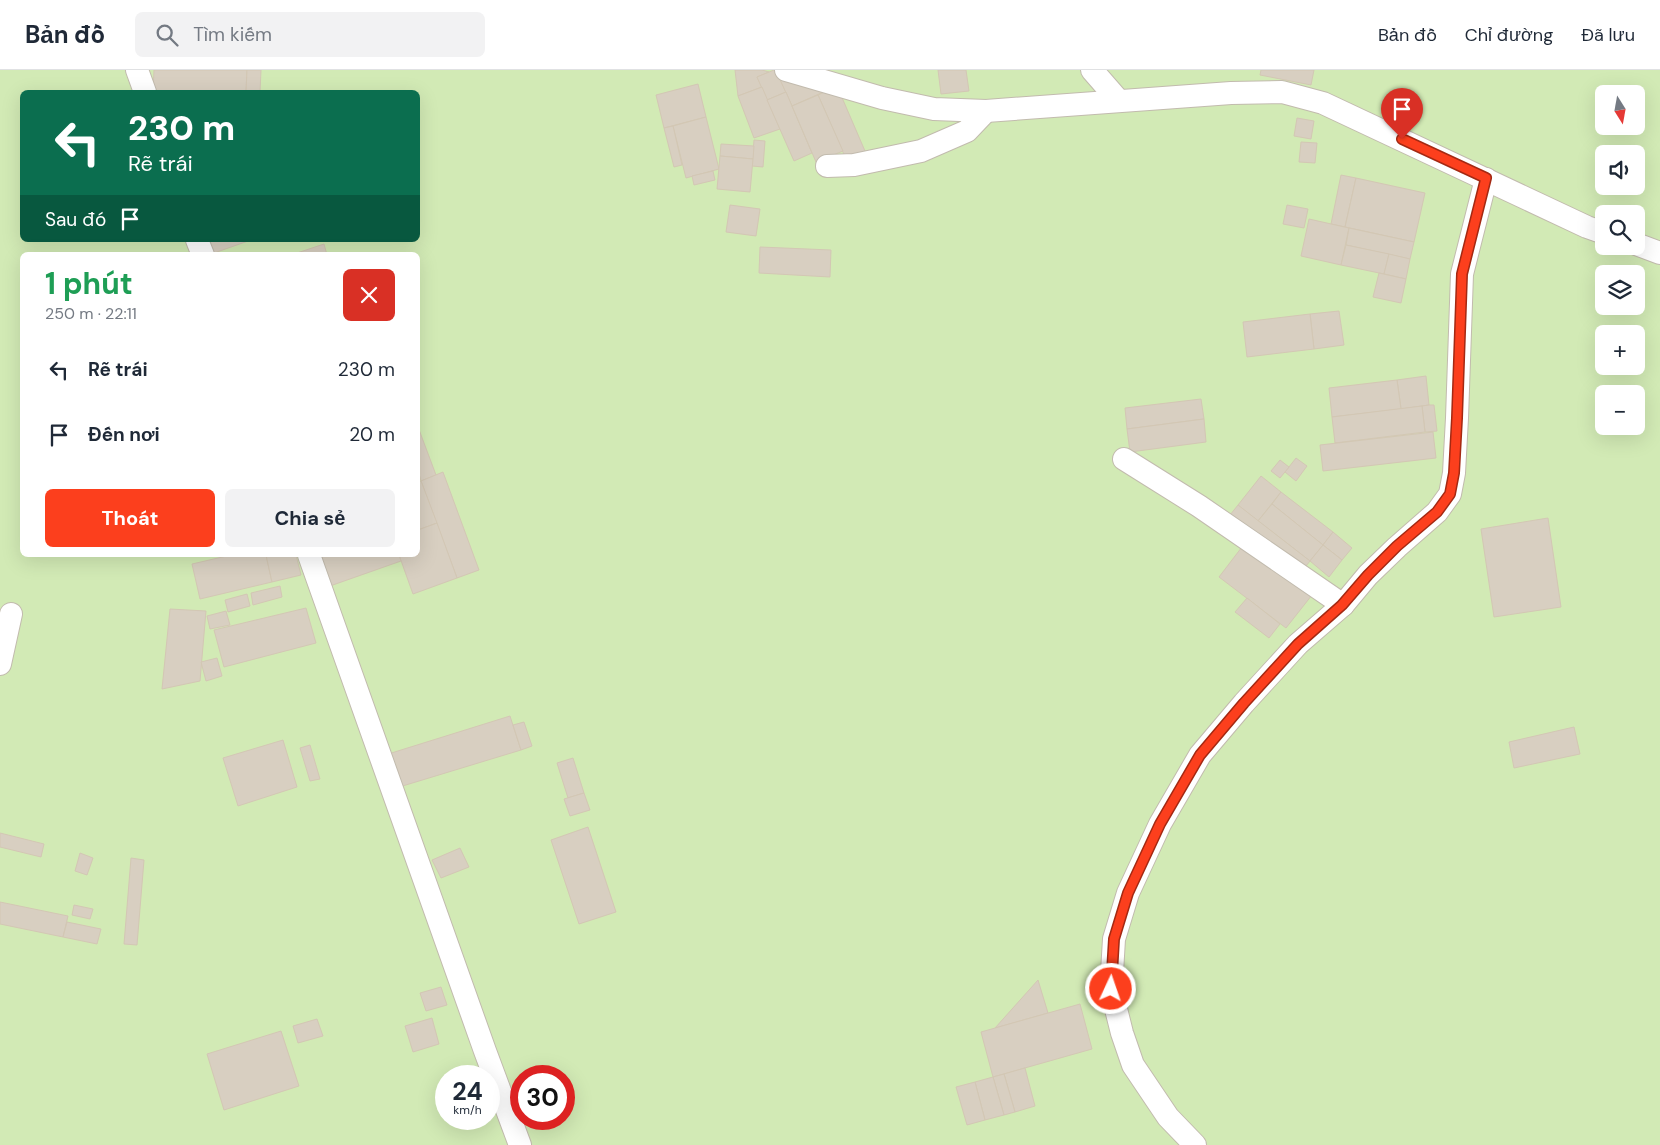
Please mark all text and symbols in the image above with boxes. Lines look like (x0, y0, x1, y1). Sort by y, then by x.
search box (135, 12, 485, 57)
text: Bản đồ (25, 19, 105, 50)
icon: search (153, 21, 181, 49)
text: Tìm kiếm (193, 22, 272, 47)
text: Bản đồ (1378, 23, 1437, 47)
text: Chỉ đường (1465, 23, 1553, 47)
text: Đã lưu (1581, 23, 1635, 47)
north arrow (1595, 85, 1645, 135)
map controls (1595, 85, 1645, 435)
pin (1381, 88, 1423, 139)
icon: arrive (1388, 95, 1416, 123)
text: 230 m (128, 105, 235, 151)
icon: left (45, 110, 110, 175)
button: sound (1595, 145, 1645, 195)
text: Rẽ trái (128, 149, 193, 178)
icon: arrive (116, 205, 144, 233)
button: search (1595, 205, 1645, 255)
text: Sau đó (45, 207, 106, 232)
text: 1 phút (45, 264, 133, 303)
button: layers (1595, 265, 1645, 315)
button: close (343, 269, 395, 321)
text: 250 m · 22:11 (45, 303, 137, 324)
button: + (1595, 325, 1645, 375)
icon: left (45, 356, 73, 384)
text: Rẽ trái (88, 357, 148, 382)
text: 230 m (338, 357, 395, 382)
button: − (1595, 385, 1645, 435)
icon: arrive (45, 421, 73, 449)
text: Đến nơi (88, 422, 160, 447)
text: 20 m (349, 422, 395, 447)
button: Thoát (45, 489, 215, 547)
button: Chia sẻ (225, 489, 395, 547)
position arrow (1084, 962, 1136, 1014)
speed limit sign: 30 (510, 1065, 575, 1130)
text: 24 (452, 1075, 483, 1108)
text: km/h (453, 1102, 482, 1118)

